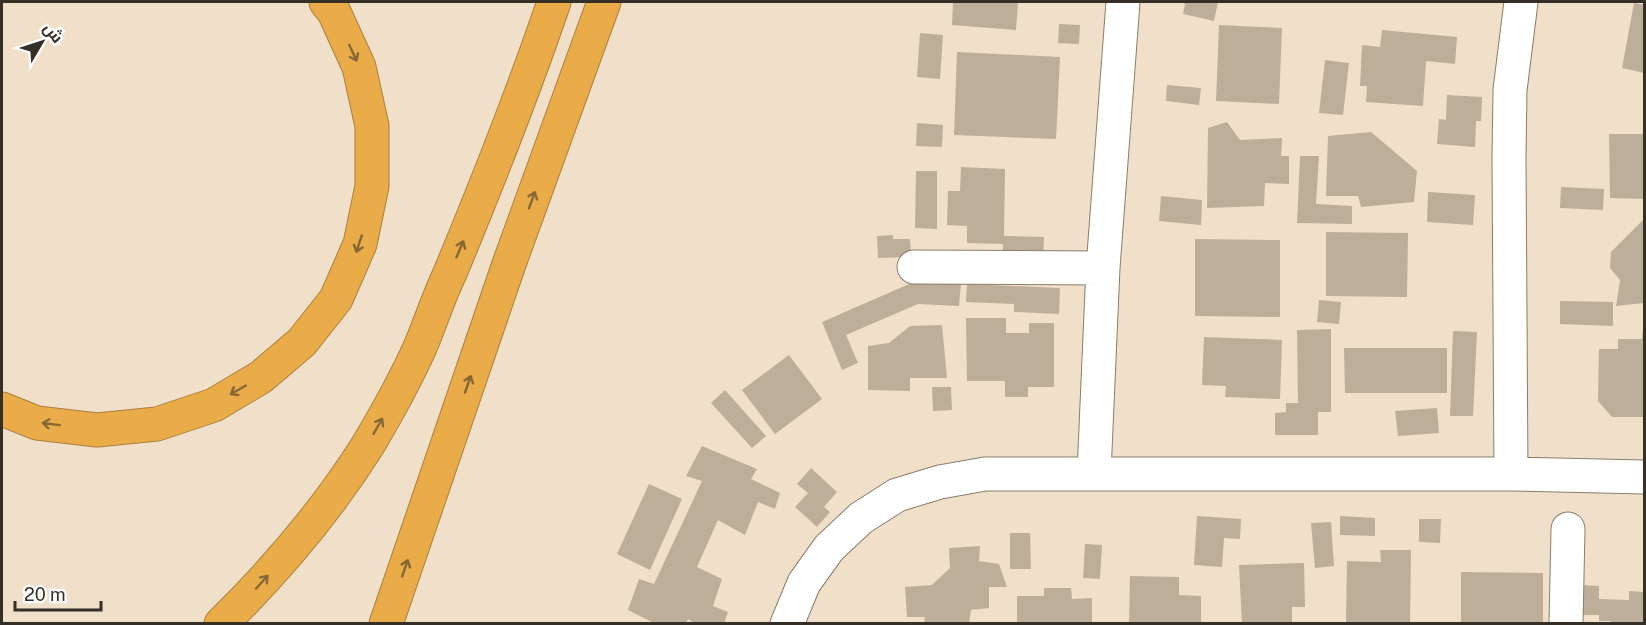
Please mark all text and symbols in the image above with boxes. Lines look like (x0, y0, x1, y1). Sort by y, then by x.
north arrow (12, 12, 72, 72)
text: ش (39, 19, 67, 47)
one-way arrow (347, 44, 359, 62)
one-way arrow (528, 191, 539, 209)
one-way arrow (353, 234, 364, 253)
one-way arrow (455, 240, 466, 258)
one-way arrow (463, 375, 474, 394)
one-way arrow (230, 385, 247, 397)
one-way arrow (373, 418, 385, 435)
one-way arrow (42, 419, 62, 430)
one-way arrow (400, 559, 411, 578)
scale bar (15, 574, 100, 612)
one-way arrow (255, 574, 269, 589)
text: 20 m (24, 584, 66, 605)

